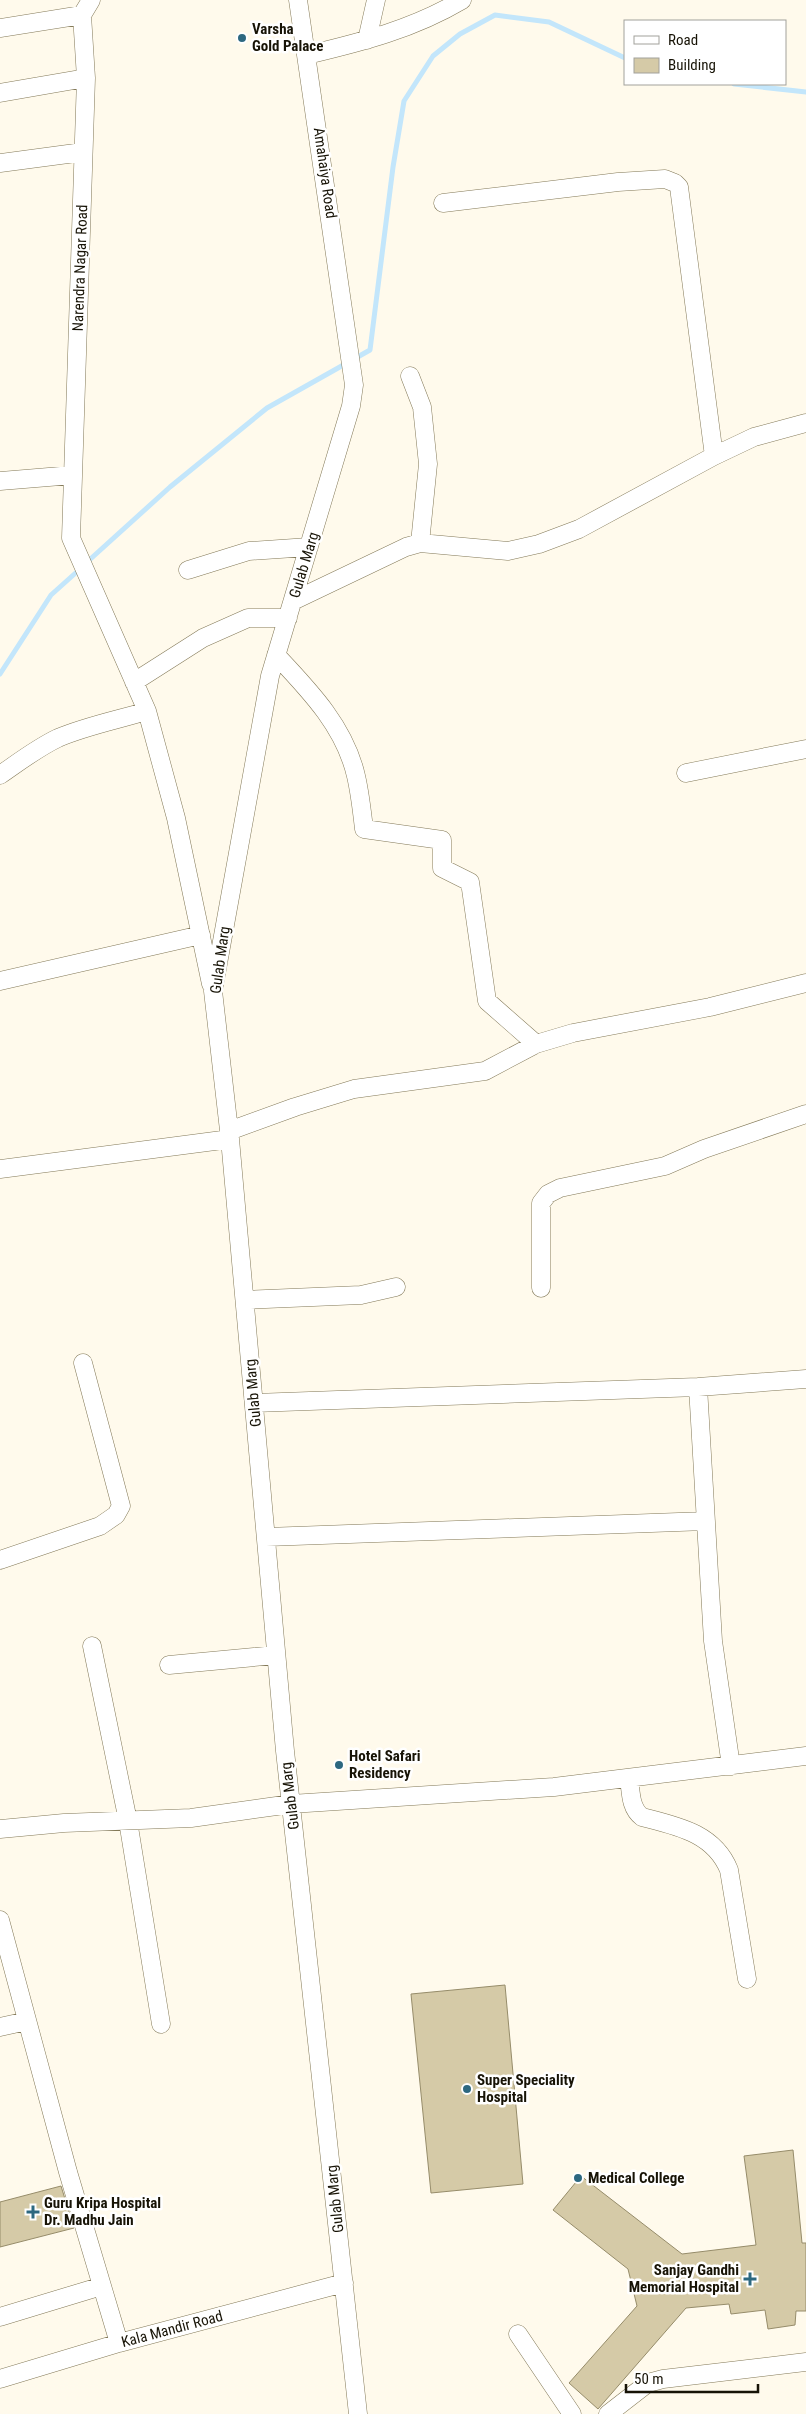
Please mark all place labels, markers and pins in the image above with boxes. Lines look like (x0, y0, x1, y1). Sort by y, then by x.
place label: Varsha Gold Palace (252, 20, 323, 55)
marker: Varsha Gold Palace (236, 32, 248, 44)
place label: Hotel Safari Residency (349, 1747, 421, 1782)
marker: Hotel Safari Residency (333, 1759, 345, 1771)
place label: Super Speciality Hospital (477, 2071, 575, 2106)
marker: Super Speciality Hospital (461, 2083, 473, 2095)
place label: Medical College (588, 2169, 684, 2187)
marker: Medical College (572, 2172, 584, 2184)
place label: Guru Kripa Hospital Dr. Madhu Jain (44, 2194, 161, 2229)
marker: Guru Kripa Hospital Dr. Madhu Jain (26, 2205, 40, 2219)
place label: Sanjay Gandhi Memorial Hospital (629, 2261, 739, 2296)
marker: Sanjay Gandhi Memorial Hospital (743, 2272, 757, 2286)

